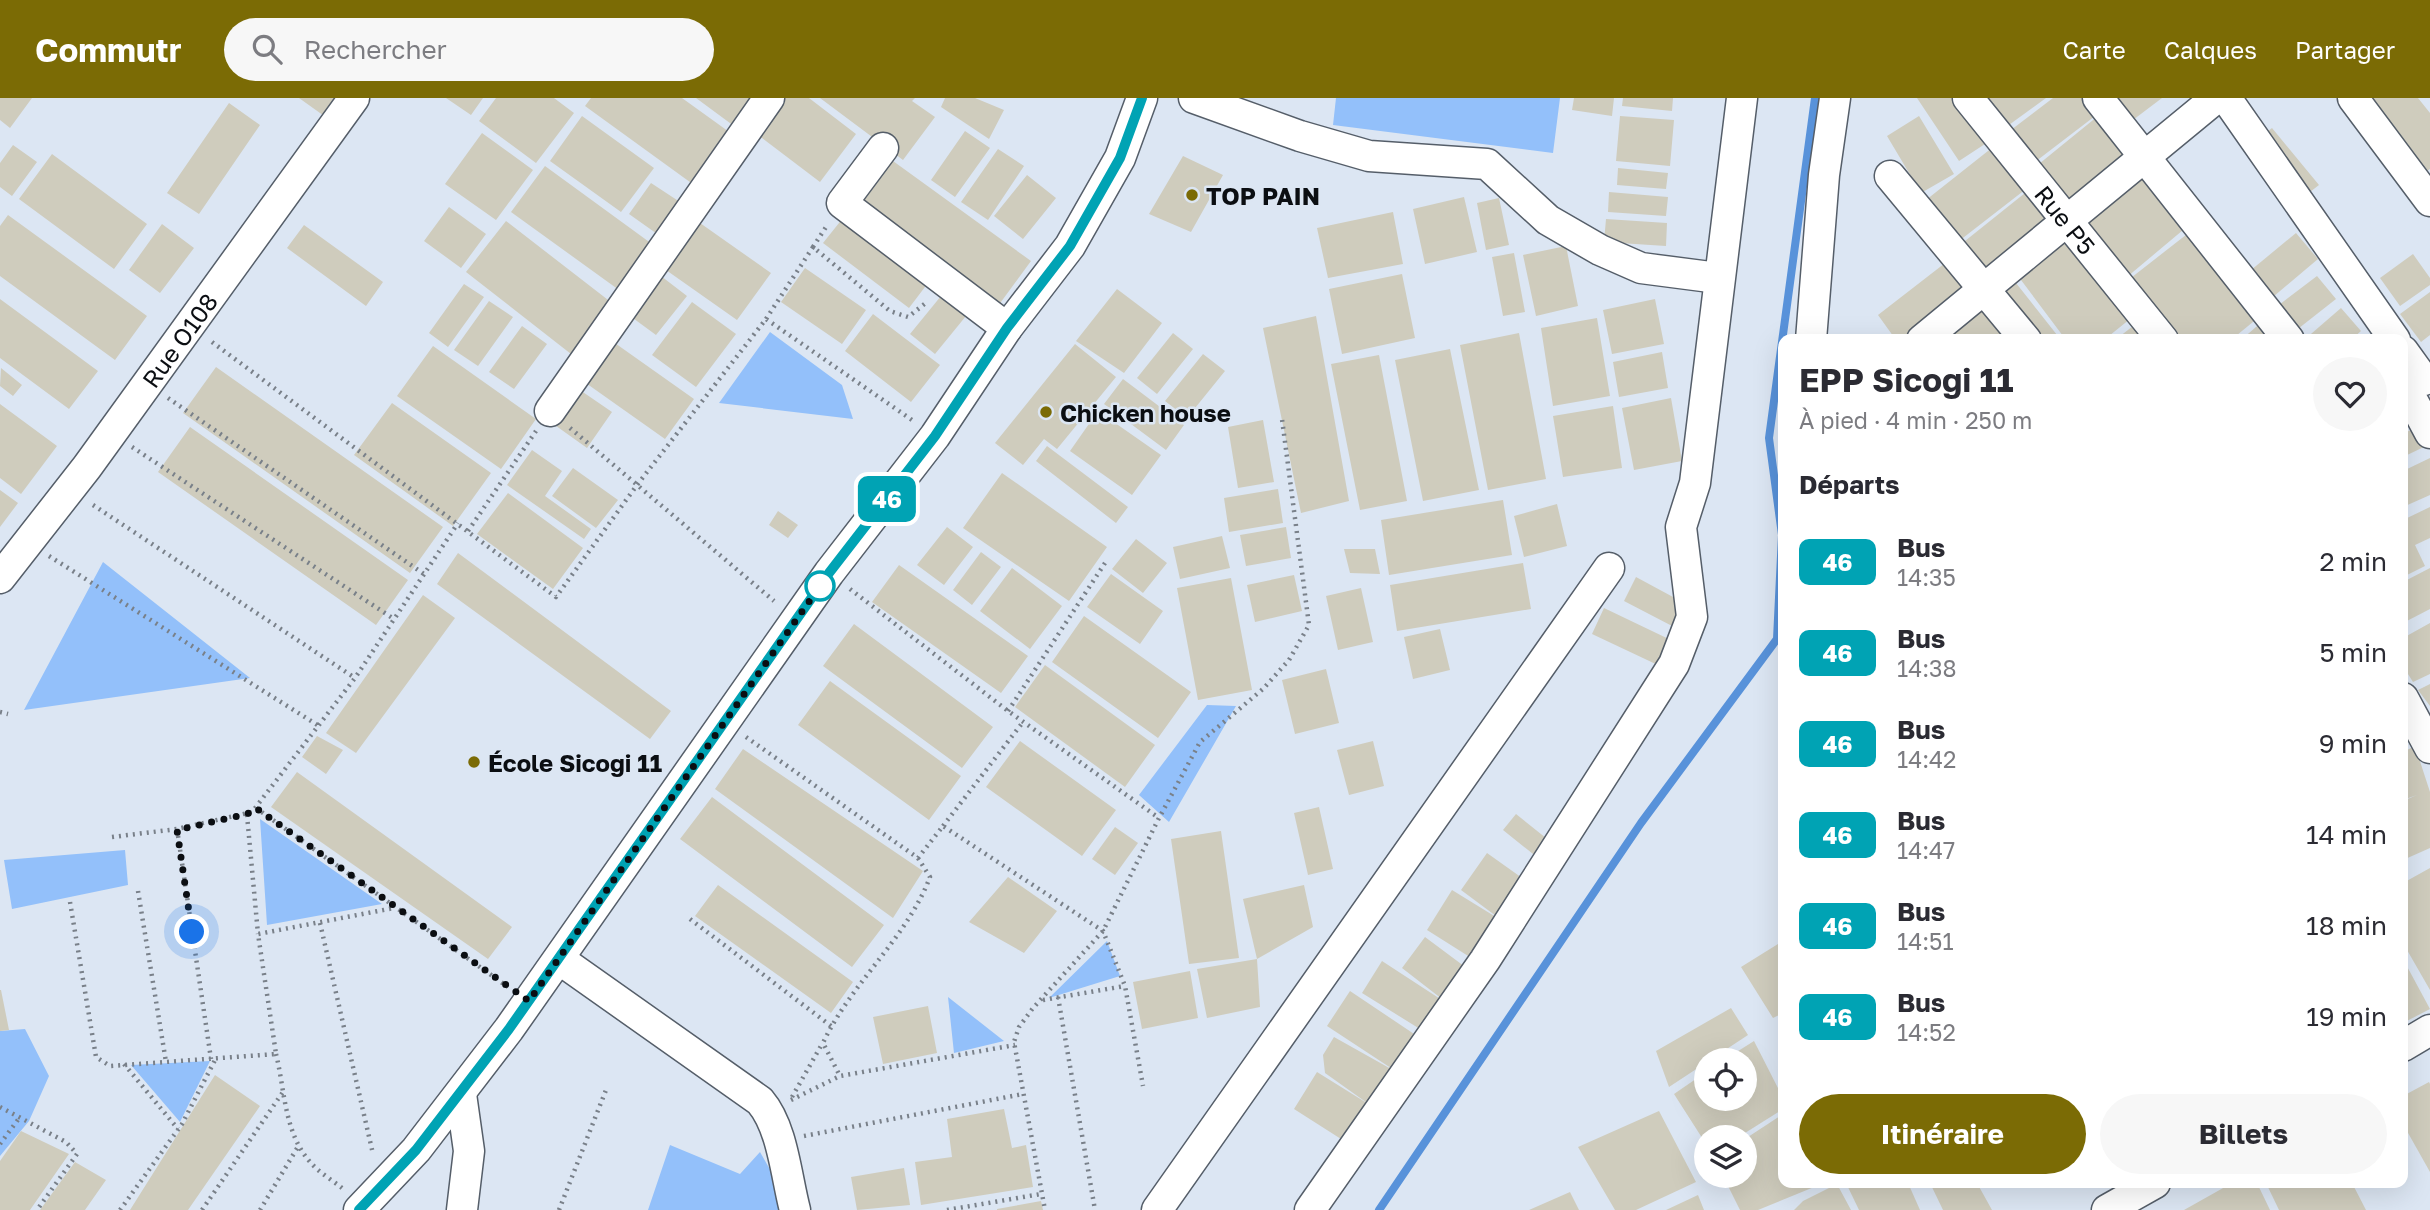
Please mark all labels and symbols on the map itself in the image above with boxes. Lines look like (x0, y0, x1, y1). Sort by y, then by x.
street label: Rue P5 (2030, 179, 2102, 260)
place label: TOP PAIN (1206, 181, 1320, 210)
marker: TOP PAIN (1184, 187, 1200, 203)
street label: Rue O108 (135, 287, 223, 393)
place label: Chicken house (1060, 398, 1231, 427)
marker: Chicken house (1038, 404, 1054, 420)
line badge: 46 (856, 476, 918, 522)
unlabelled marker (805, 571, 835, 601)
place label: École Sicogi 11 (488, 748, 662, 777)
marker: École Sicogi 11 (466, 754, 482, 770)
your location (174, 914, 209, 949)

